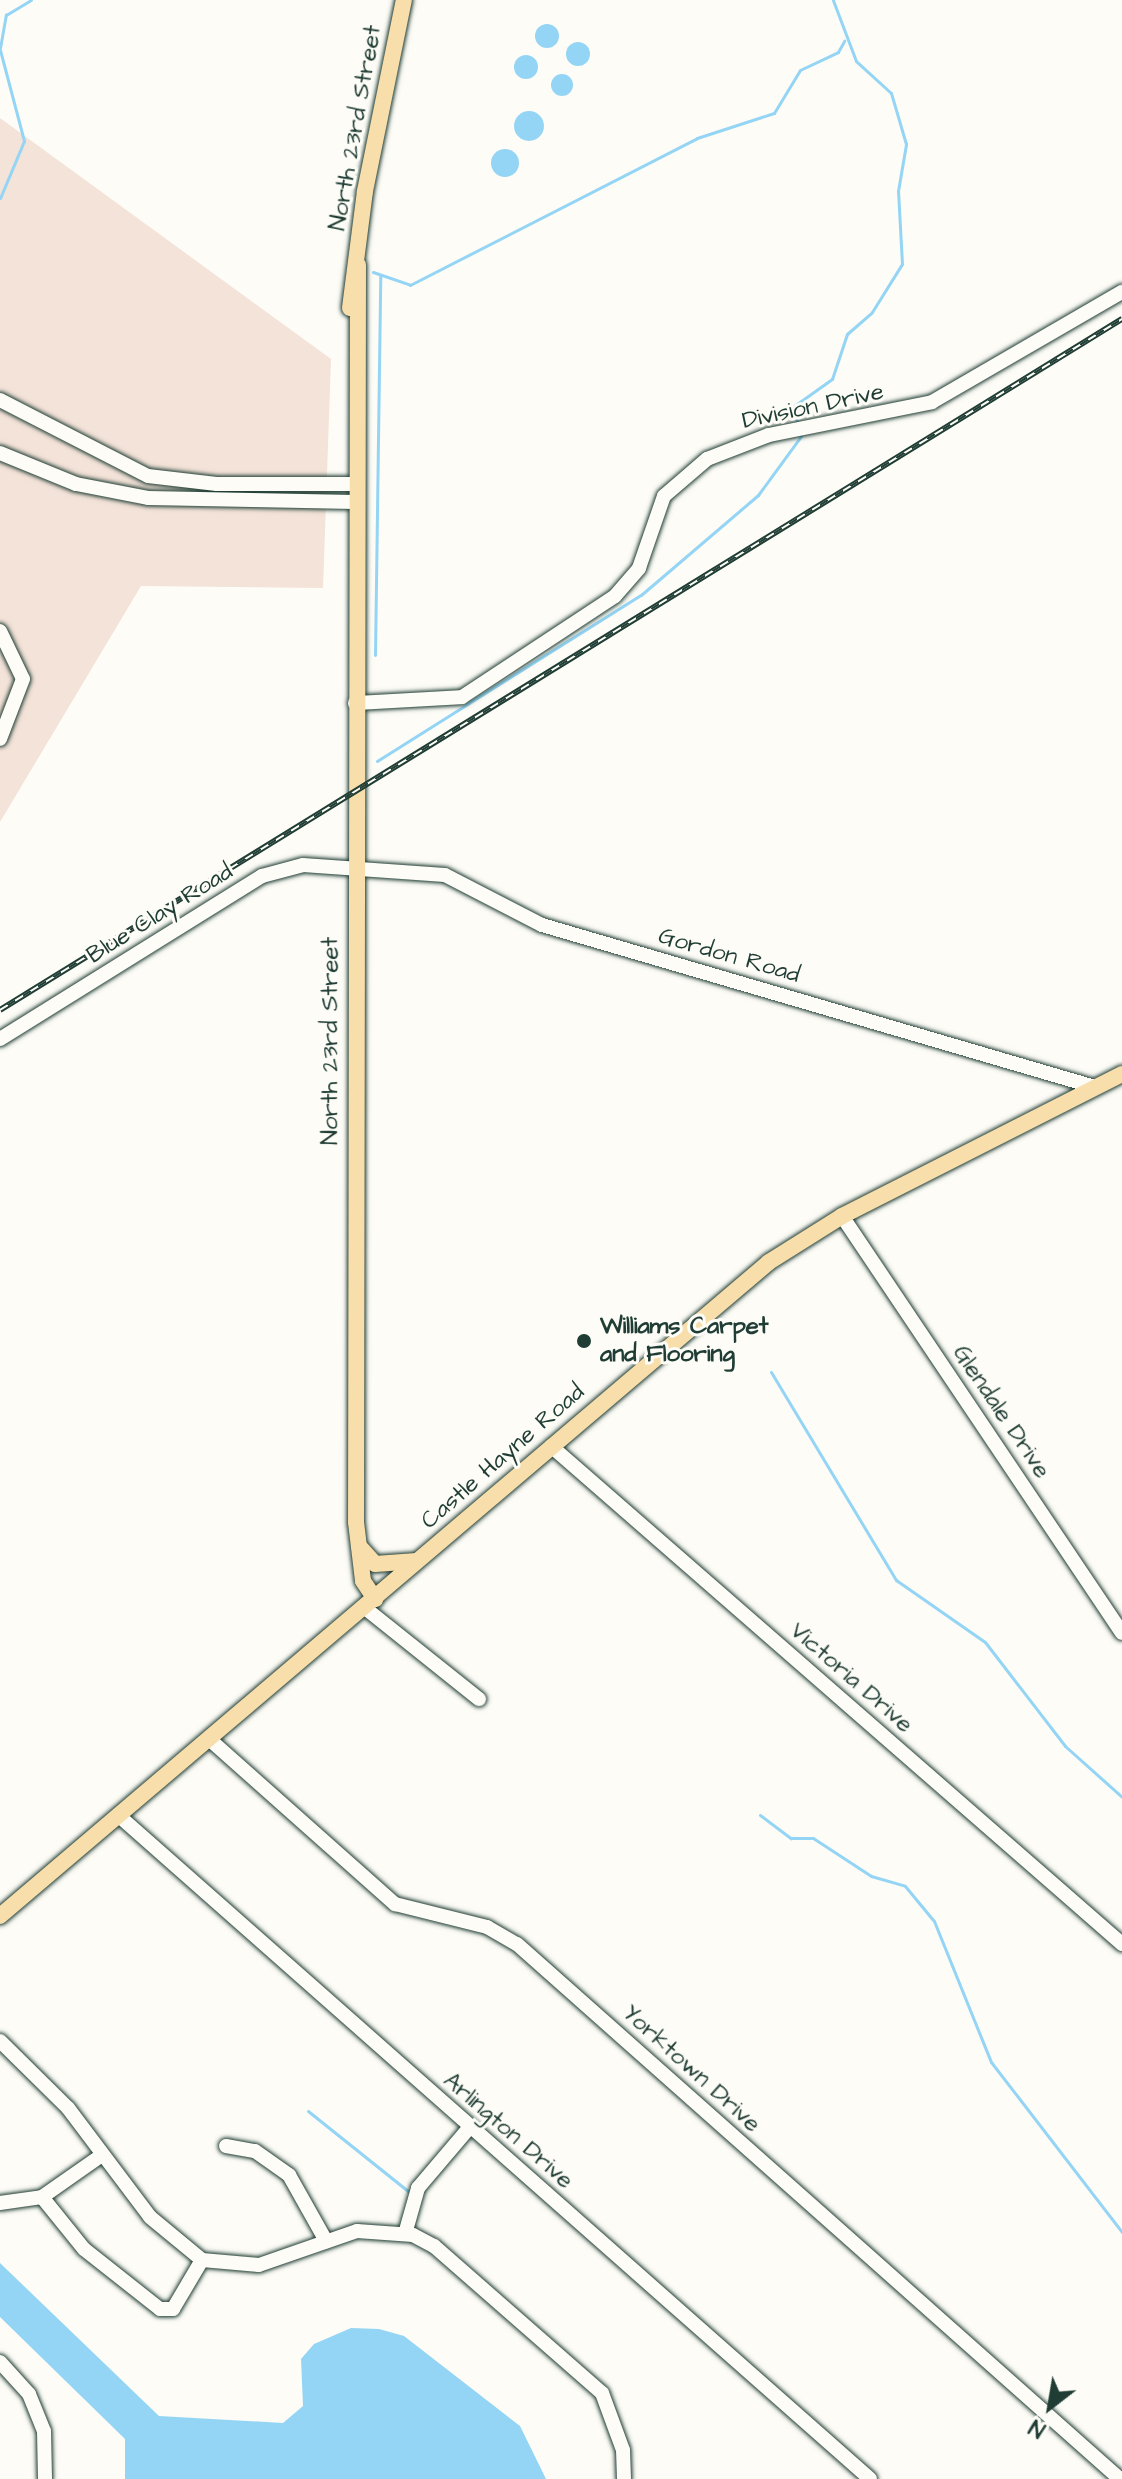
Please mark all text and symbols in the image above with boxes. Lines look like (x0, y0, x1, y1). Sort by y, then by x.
street label: North 23rd Street (324, 23, 388, 233)
street label: Division Drive (740, 378, 886, 436)
street label: Blue Clay Road (82, 858, 238, 970)
street label: Gordon Road (655, 922, 803, 990)
street label: North 23rd Street (317, 937, 345, 1145)
place label: Williams Carpet and Flooring (600, 1313, 768, 1369)
marker: Williams Carpet and Flooring (575, 1332, 593, 1350)
street label: Glendale Drive (946, 1340, 1056, 1484)
street label: Castle Hayne Road (415, 1378, 591, 1536)
street label: Victoria Drive (784, 1617, 918, 1739)
street label: Yorktown Drive (616, 1999, 766, 2139)
street label: Arlington Drive (437, 2067, 579, 2195)
north arrow (1010, 2367, 1090, 2447)
text: N (1023, 2411, 1051, 2445)

